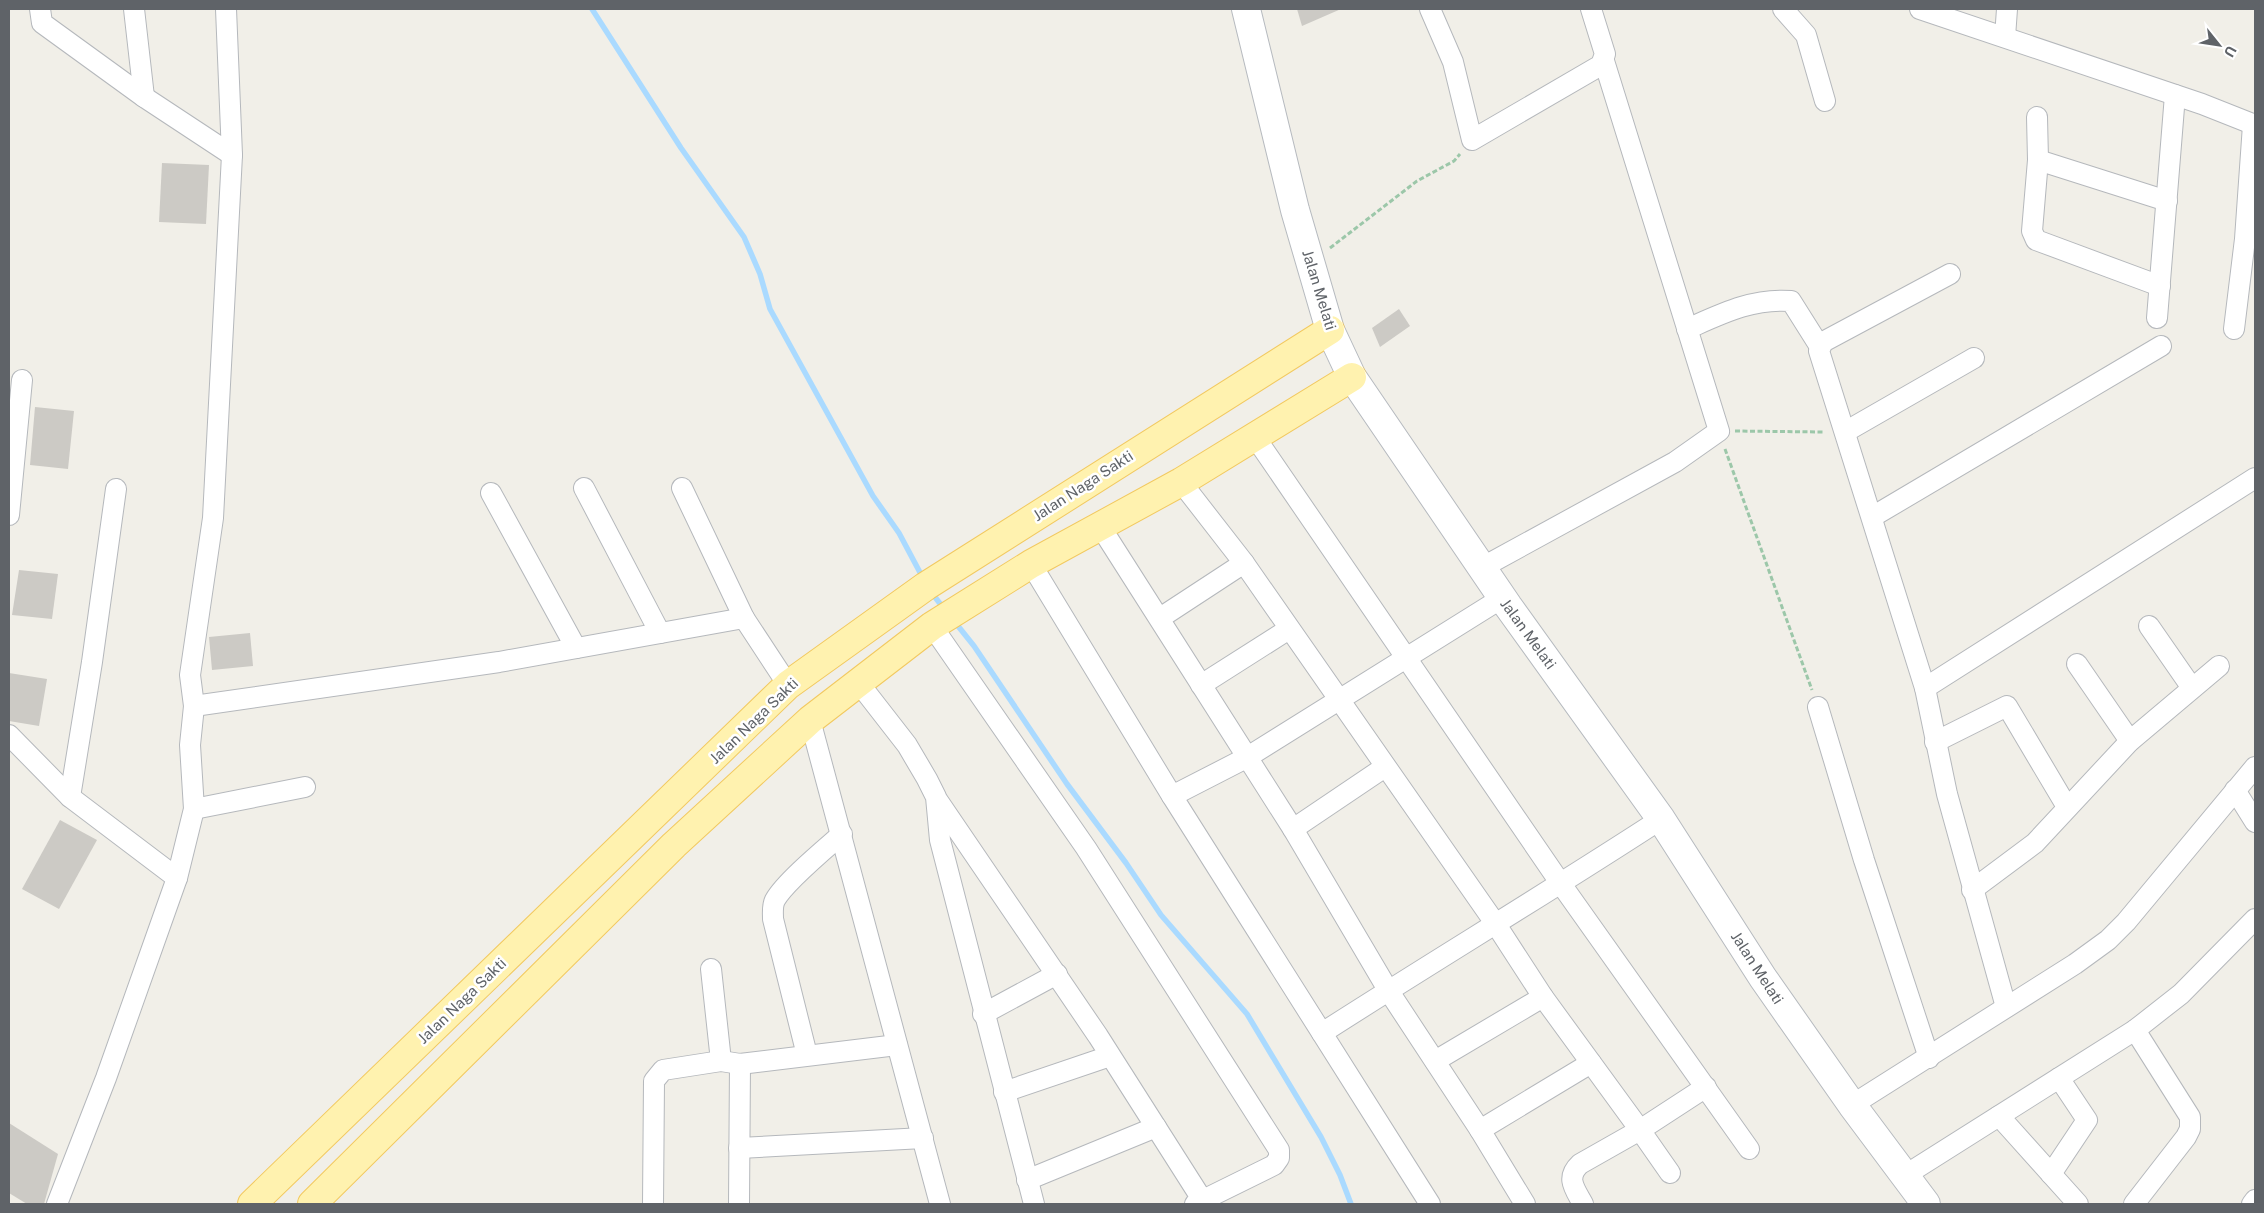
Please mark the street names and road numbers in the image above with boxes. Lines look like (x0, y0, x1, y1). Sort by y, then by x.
street label: Jalan Melati (1299, 248, 1340, 332)
street label: Jalan Naga Sakti (1030, 447, 1136, 524)
street label: Jalan Melati (1497, 595, 1560, 672)
street label: Jalan Naga Sakti (706, 674, 801, 767)
street label: Jalan Melati (1728, 928, 1787, 1007)
street label: Jalan Naga Sakti (414, 954, 509, 1047)

